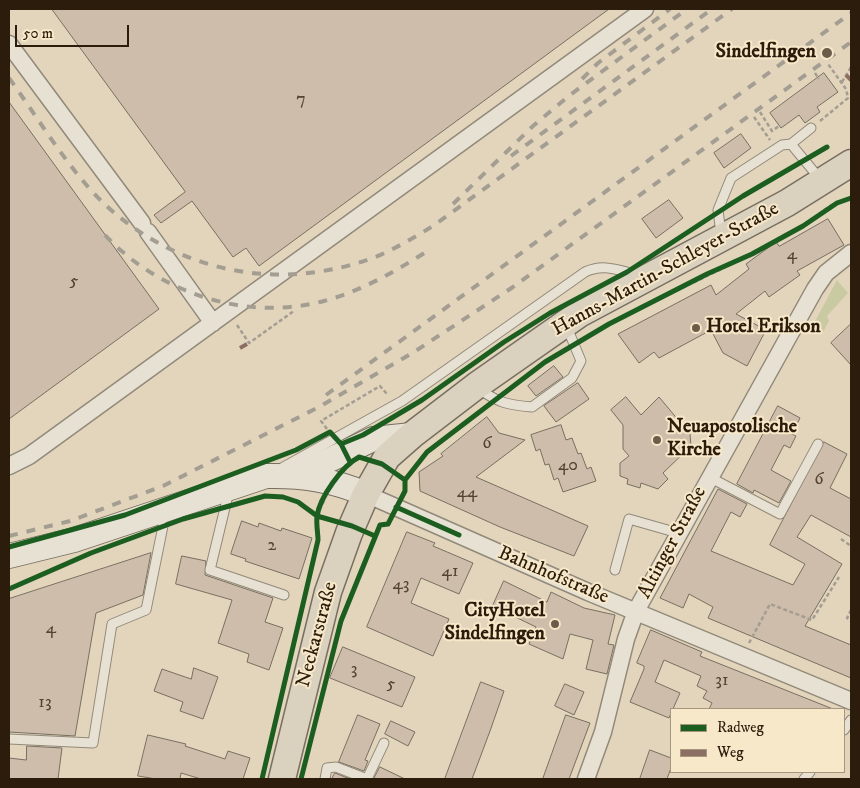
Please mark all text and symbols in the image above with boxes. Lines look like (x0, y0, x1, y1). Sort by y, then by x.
scale bar (18, 15, 131, 47)
text: 50 m (23, 24, 53, 43)
place label: Sindelfingen (716, 41, 816, 65)
marker: Sindelfingen (820, 46, 834, 60)
house number: 7 (296, 89, 306, 111)
street label: Hanns-Martin-Schleyer-Straße (548, 198, 784, 342)
house number: 4 (787, 244, 797, 266)
house number: 5 (70, 271, 78, 293)
place label: Hotel Erikson (706, 316, 821, 340)
marker: Hotel Erikson (690, 322, 702, 334)
place label: Neuapostolische Kirche (667, 416, 797, 463)
house number: 6 (482, 433, 492, 455)
marker: Neuapostolische Kirche (651, 434, 663, 446)
house number: 40 (558, 455, 578, 477)
house number: 6 (814, 469, 824, 491)
house number: 44 (457, 482, 477, 504)
street label: Altinger Straße (633, 483, 713, 603)
house number: 2 (268, 535, 276, 557)
street label: Bahnhofstraße (494, 542, 612, 610)
house number: 41 (442, 561, 458, 583)
house number: 43 (392, 574, 410, 596)
street label: Neckarstraße (292, 580, 344, 690)
place label: CityHotel Sindelfingen (445, 600, 545, 647)
house number: 4 (46, 618, 56, 640)
marker: CityHotel Sindelfingen (549, 618, 561, 630)
house number: 3 (351, 659, 357, 681)
house number: 31 (715, 670, 729, 692)
house number: 5 (387, 674, 395, 696)
house number: 13 (38, 692, 52, 714)
legend (670, 708, 845, 773)
text: Radweg (717, 718, 764, 737)
text: Weg (717, 743, 744, 762)

